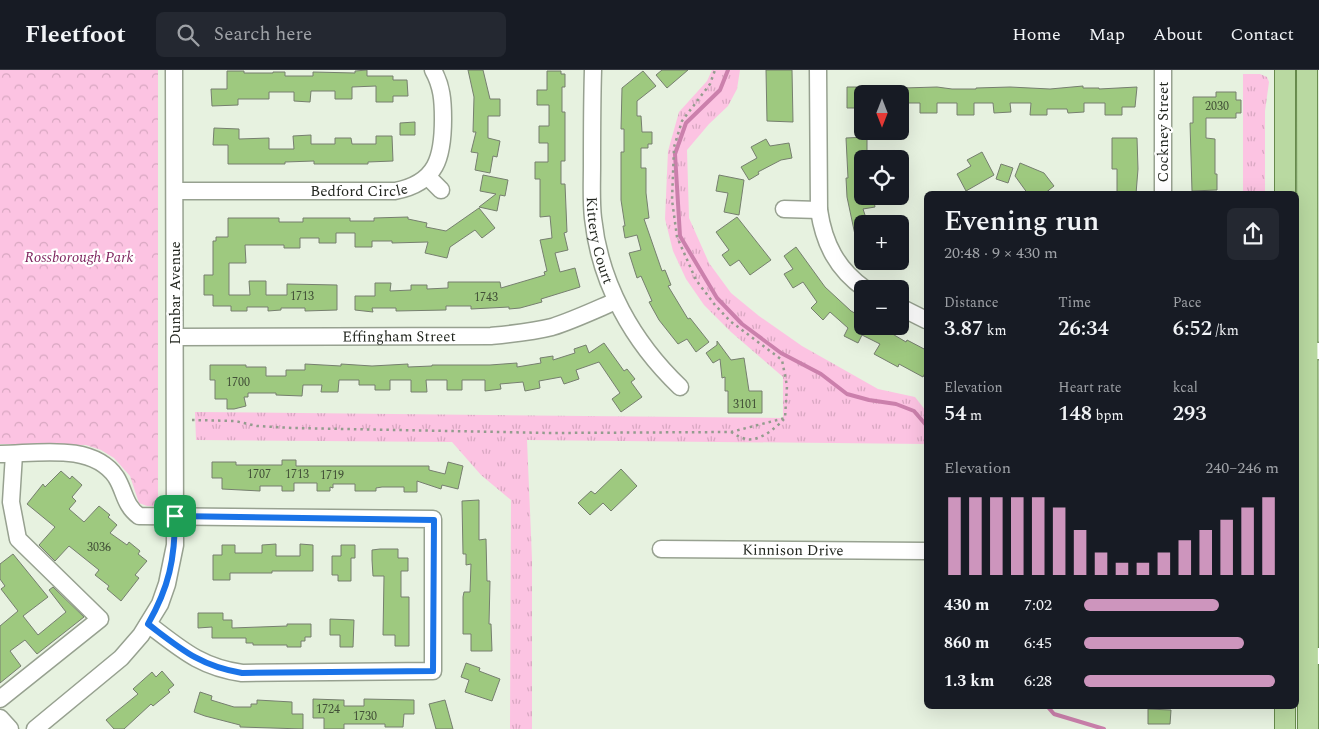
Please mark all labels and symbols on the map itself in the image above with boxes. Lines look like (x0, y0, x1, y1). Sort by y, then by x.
street label: Cockney Street (1152, 82, 1175, 182)
north arrow (854, 85, 909, 140)
house number: 2030 (1205, 97, 1229, 116)
street label: Bedford Circle (310, 177, 411, 203)
street label: Kittery Court (580, 196, 619, 288)
street label: Dunbar Avenue (164, 241, 187, 345)
park label: Rossborough Park (25, 246, 133, 269)
house number: 1713 (290, 287, 314, 306)
house number: 1743 (474, 288, 498, 307)
street label: Effingham Street (342, 325, 456, 348)
house number: 1700 (226, 373, 250, 392)
house number: 3101 (733, 395, 757, 414)
house number: 1707 (247, 465, 271, 484)
house number: 1713 (285, 465, 309, 484)
house number: 1719 (320, 466, 344, 485)
pin (154, 495, 196, 537)
house number: 3036 (87, 538, 111, 557)
street label: Kinnison Drive (742, 539, 844, 562)
house number: 1724 (316, 700, 340, 719)
house number: 1730 (353, 707, 377, 726)

